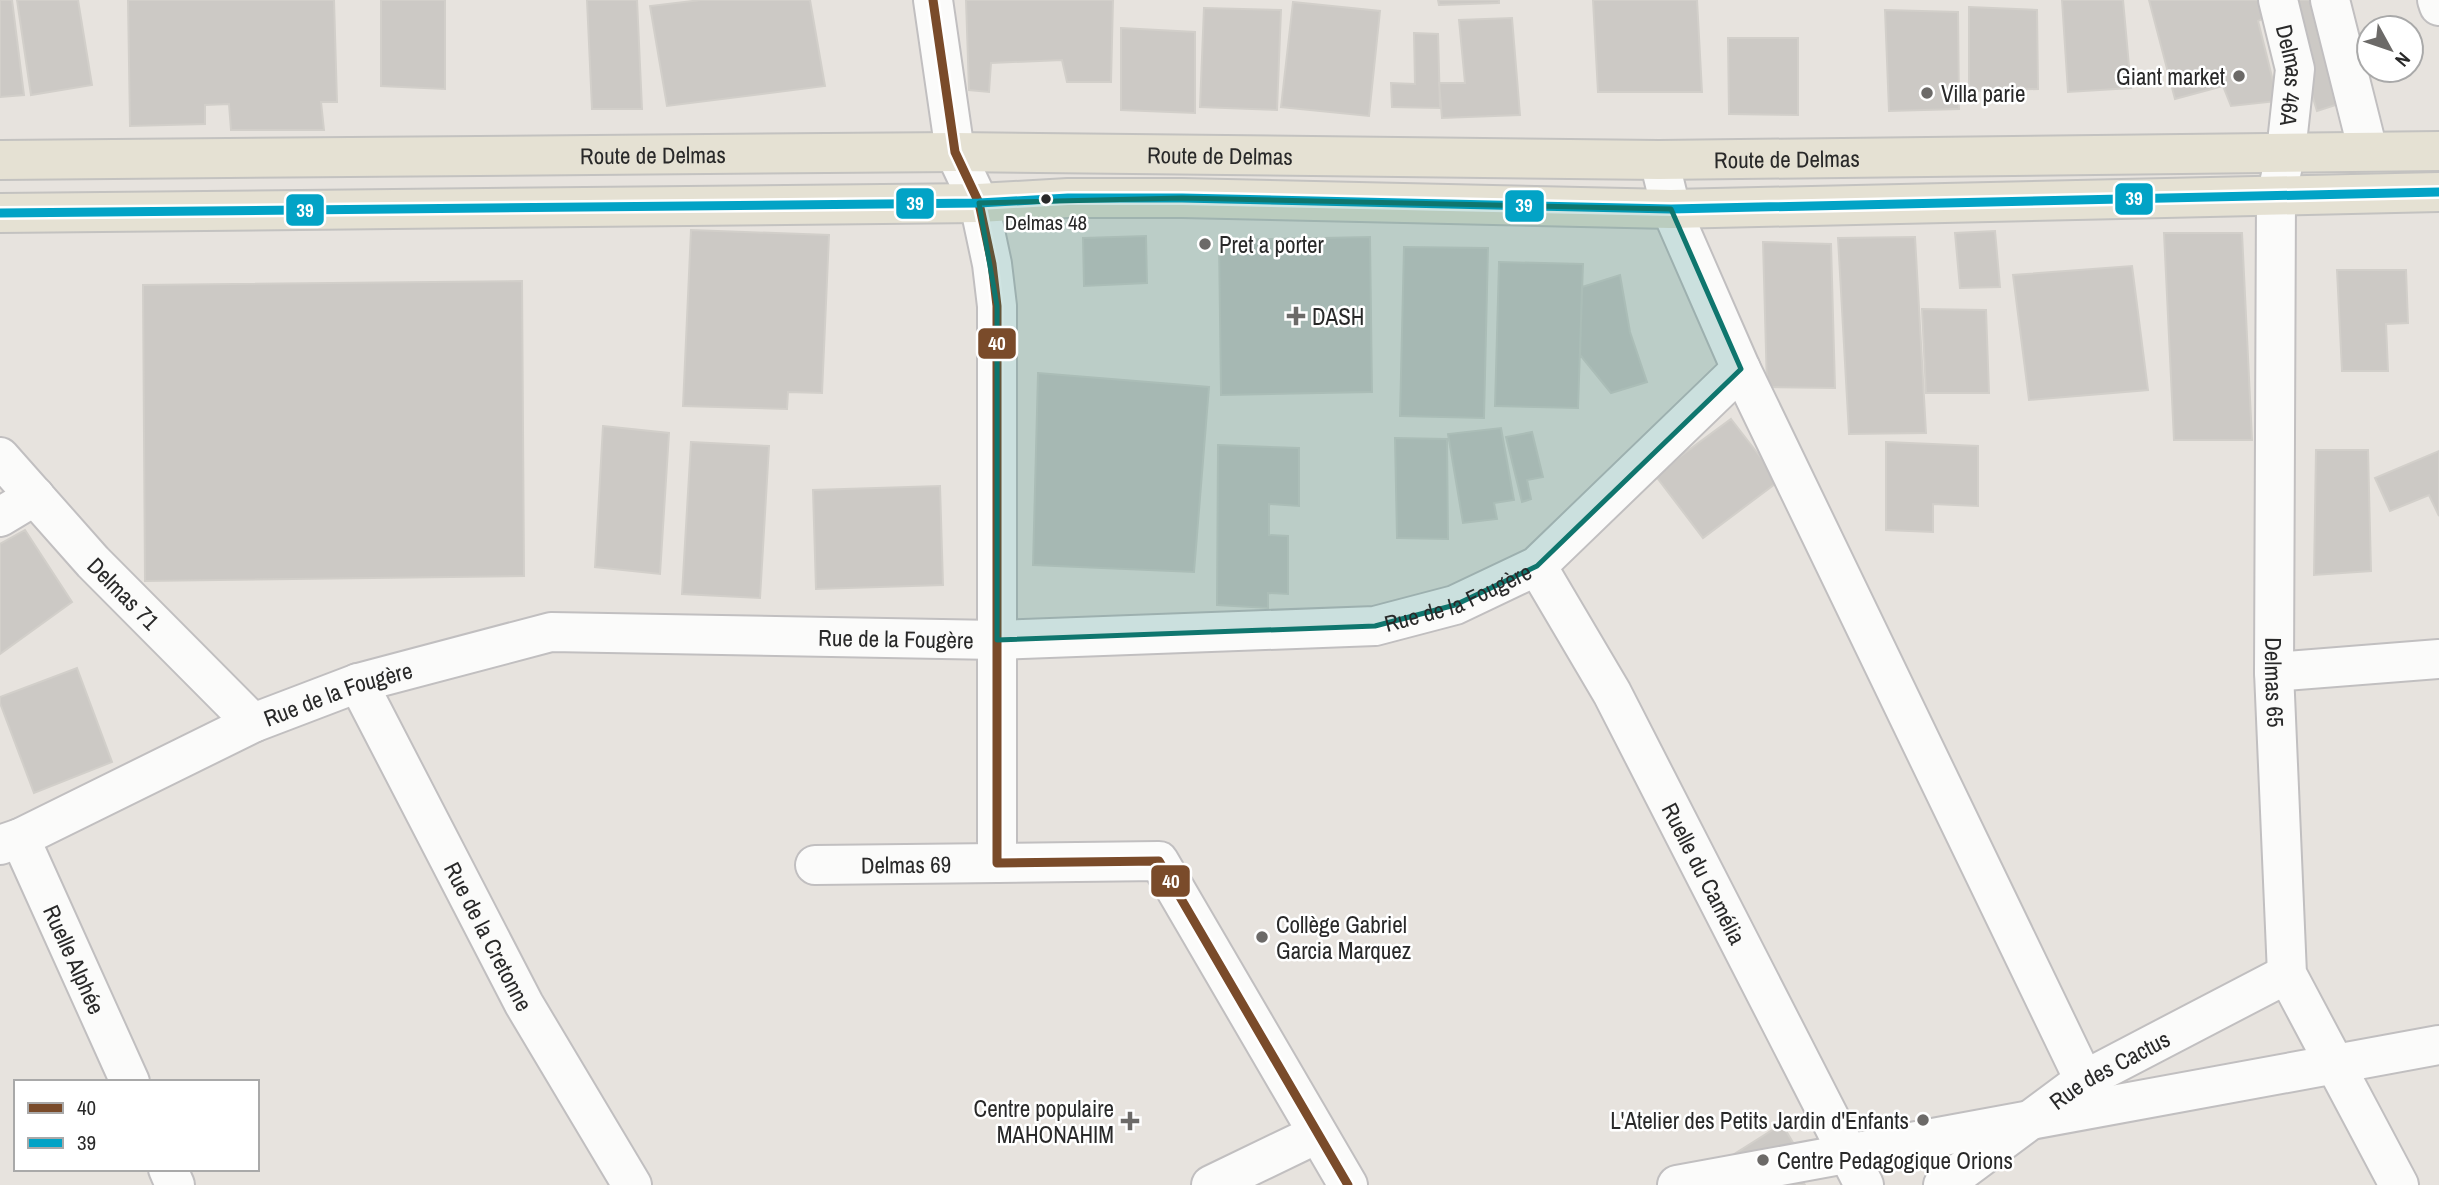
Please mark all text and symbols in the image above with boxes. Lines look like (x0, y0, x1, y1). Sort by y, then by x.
north arrow (2355, 14, 2425, 84)
street label: Delmas 46A (2269, 21, 2311, 128)
text: N (2389, 47, 2417, 73)
place label: Giant market (2116, 61, 2225, 92)
marker: Giant market (2231, 68, 2247, 84)
place label: Villa parie (1941, 78, 2026, 109)
marker: Villa parie (1919, 85, 1935, 101)
street label: Route de Delmas (580, 138, 726, 171)
street label: Route de Delmas (1147, 139, 1293, 171)
street label: Route de Delmas (1714, 142, 1860, 175)
line badge: 39 (2114, 182, 2154, 216)
text: 39 (2125, 185, 2143, 211)
line badge: 39 (895, 187, 935, 220)
line badge: 39 (1504, 189, 1545, 223)
text: 39 (906, 190, 924, 216)
marker: Delmas 48 (1039, 192, 1053, 206)
text: 39 (1515, 192, 1533, 218)
line badge: 39 (285, 193, 325, 227)
text: 39 (296, 197, 314, 223)
place label: Delmas 48 (1005, 208, 1087, 237)
place label: Pret a porter (1219, 229, 1325, 260)
marker: Pret a porter (1197, 236, 1213, 252)
place label: DASH (1312, 301, 1364, 332)
marker: DASH (1286, 306, 1306, 326)
line badge: 40 (977, 327, 1017, 360)
text: 40 (988, 330, 1006, 356)
street label: Delmas 71 (81, 550, 167, 636)
street label: Rue de la Fougère (1381, 555, 1536, 638)
street label: Rue de la Fougère (818, 621, 974, 655)
street label: Delmas 65 (2258, 637, 2292, 728)
street label: Rue de la Fougère (259, 654, 415, 733)
street label: Ruelle du Camélia (1655, 797, 1754, 950)
street label: Delmas 69 (861, 848, 951, 880)
street label: Rue de la Cretonne (438, 856, 540, 1017)
line badge: 40 (1150, 864, 1191, 898)
text: 40 (1162, 868, 1180, 894)
street label: Ruelle Alphée (37, 900, 113, 1019)
place label: Collège Gabriel Garcia Marquez (1276, 909, 1411, 966)
marker: Collège Gabriel Garcia Marquez (1254, 929, 1270, 945)
street label: Rue des Cactus (2043, 1023, 2175, 1116)
legend (14, 1080, 259, 1171)
text: 40 (77, 1093, 96, 1122)
place label: Centre populaire MAHONAHIM (974, 1093, 1114, 1150)
place label: L'Atelier des Petits Jardin d'Enfants (1610, 1105, 1909, 1136)
marker: Centre populaire MAHONAHIM (1120, 1111, 1140, 1131)
marker: L'Atelier des Petits Jardin d'Enfants (1915, 1112, 1931, 1128)
text: 39 (77, 1128, 96, 1157)
place label: Centre Pedagogique Orions (1777, 1145, 2013, 1176)
marker: Centre Pedagogique Orions (1755, 1152, 1771, 1168)

